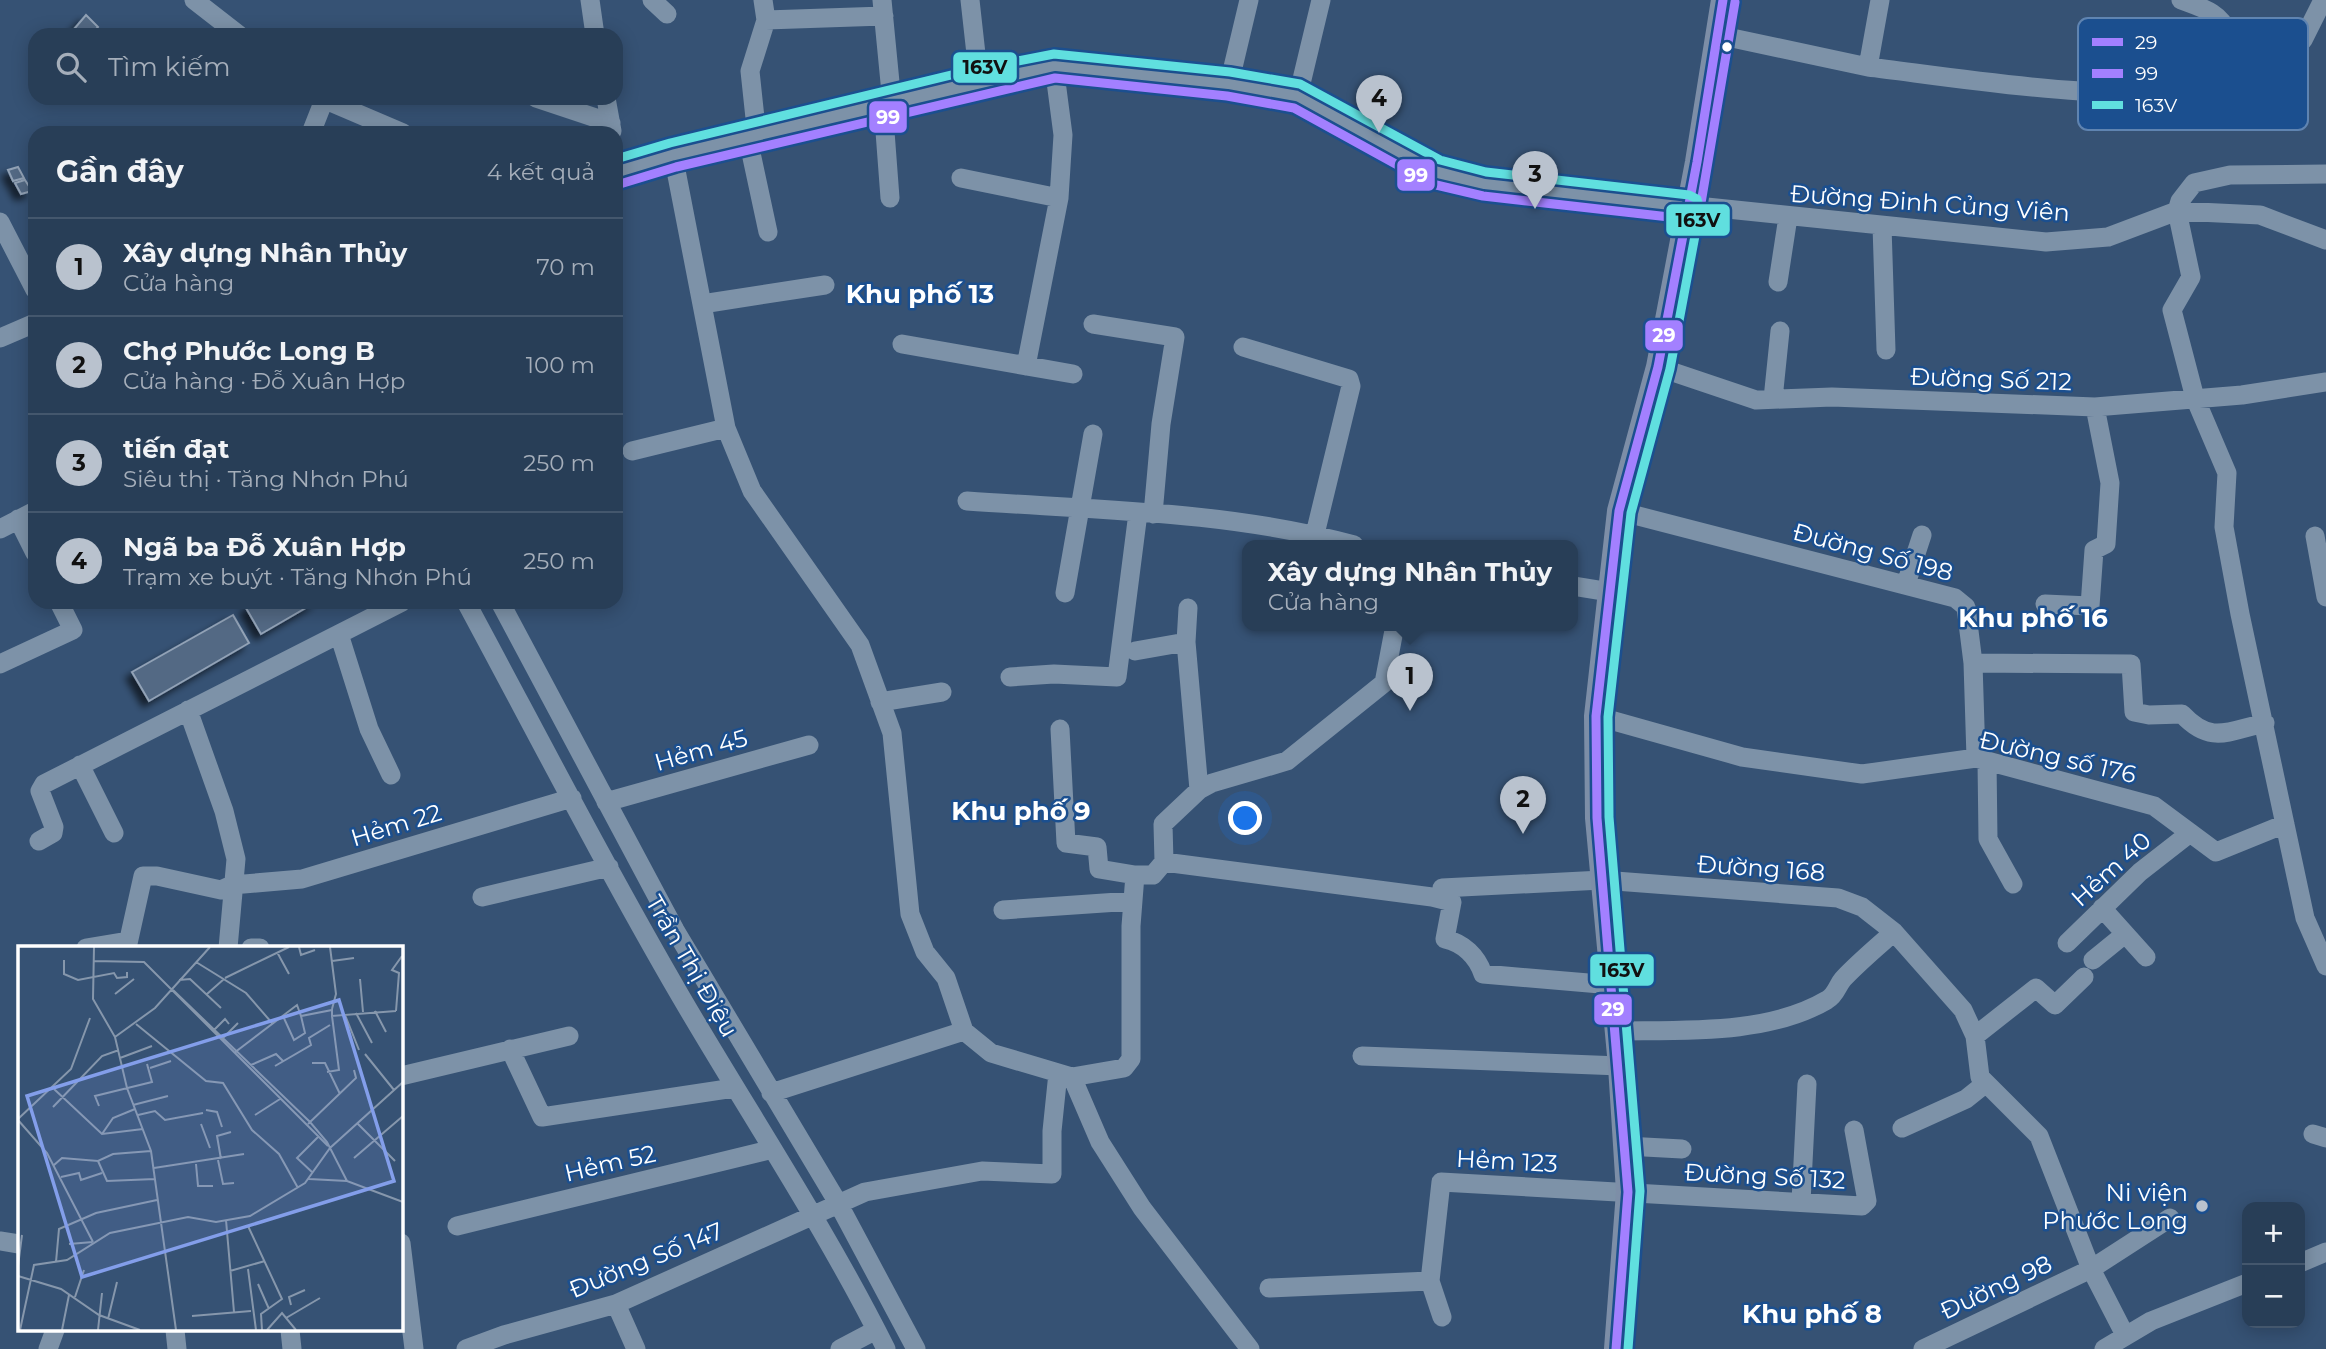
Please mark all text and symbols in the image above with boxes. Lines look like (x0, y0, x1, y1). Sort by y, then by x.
legend (2078, 18, 2308, 130)
search box (28, 28, 623, 105)
text: 29 (2135, 31, 2157, 54)
unlabelled marker (1720, 40, 1734, 54)
icon: search (52, 48, 90, 86)
text: Tìm kiếm (108, 51, 231, 83)
line badge: 163V (952, 51, 1018, 84)
text: 163V (963, 56, 1008, 79)
text: 99 (2135, 62, 2158, 85)
pin: 4 (1356, 75, 1402, 133)
text: 163V (2135, 94, 2178, 117)
line badge: 99 (868, 100, 908, 134)
text: 99 (876, 106, 900, 129)
pin: 3 (1512, 151, 1558, 209)
text: Gần đây (56, 153, 184, 190)
text: 4 kết quả (487, 158, 595, 186)
line badge: 99 (1396, 158, 1436, 192)
text: 99 (1404, 164, 1428, 187)
street label: Đường Đinh Củng Viên (1789, 179, 2071, 227)
line badge: 163V (1665, 203, 1731, 237)
text: 163V (1676, 209, 1721, 232)
text: Xây dựng Nhân Thủy (123, 237, 407, 269)
text: 1 (74, 253, 84, 281)
text: 70 m (536, 253, 595, 281)
text: Cửa hàng (123, 269, 234, 297)
district label: Khu phố 13 (846, 278, 994, 310)
line badge: 29 (1644, 319, 1684, 352)
text: 29 (1652, 324, 1676, 347)
text: Chợ Phước Long B (123, 335, 375, 367)
text: 2 (72, 351, 86, 379)
text: 100 m (526, 351, 595, 379)
street label: Đường Số 212 (1910, 362, 2072, 396)
text: Cửa hàng · Đỗ Xuân Hợp (123, 367, 405, 395)
text: tiến đạt (123, 433, 229, 465)
text: 3 (72, 449, 86, 477)
text: 250 m (523, 449, 595, 477)
text: Siêu thị · Tăng Nhơn Phú (123, 465, 409, 493)
street label: Đường Số 198 (1790, 517, 1956, 587)
text: Ngã ba Đỗ Xuân Hợp (123, 531, 406, 563)
popup (1242, 540, 1578, 631)
text: 4 (71, 547, 87, 575)
text: 250 m (523, 547, 595, 575)
text: Xây dựng Nhân Thủy (1268, 556, 1552, 588)
text: Trạm xe buýt · Tăng Nhơn Phú (123, 563, 472, 591)
text: Cửa hàng (1268, 588, 1379, 616)
district label: Khu phố 16 (1958, 602, 2108, 634)
pin: 1 (1387, 653, 1433, 711)
street label: Hẻm 45 (651, 723, 751, 777)
street label: Đường số 176 (1977, 725, 2139, 789)
pin: 2 (1500, 776, 1546, 834)
district label: Khu phố 9 (951, 795, 1091, 827)
street label: Hẻm 22 (347, 798, 445, 852)
your location (1228, 801, 1262, 835)
street label: Hẻm 40 (2065, 826, 2157, 912)
street label: Đường 168 (1696, 849, 1826, 887)
street label: Trần Thị Điệu (640, 890, 744, 1042)
inset map (18, 946, 402, 1332)
line badge: 163V (1589, 953, 1655, 987)
text: 163V (1600, 959, 1645, 982)
line badge: 29 (1593, 993, 1633, 1026)
text: 29 (1601, 998, 1625, 1021)
street label: Hẻm 52 (561, 1138, 659, 1188)
street label: Hẻm 123 (1456, 1144, 1558, 1178)
street label: Đường Số 132 (1684, 1157, 1846, 1195)
place label: Ni viện Phước Long (2042, 1178, 2188, 1235)
marker: Ni viện Phước Long (2194, 1198, 2210, 1214)
map controls (2242, 1202, 2305, 1328)
button: + (2242, 1202, 2305, 1265)
street label: Đường Số 147 (565, 1216, 727, 1304)
street label: Đường 98 (1936, 1249, 2056, 1325)
button: − (2242, 1265, 2305, 1328)
district label: Khu phố 8 (1742, 1298, 1882, 1330)

